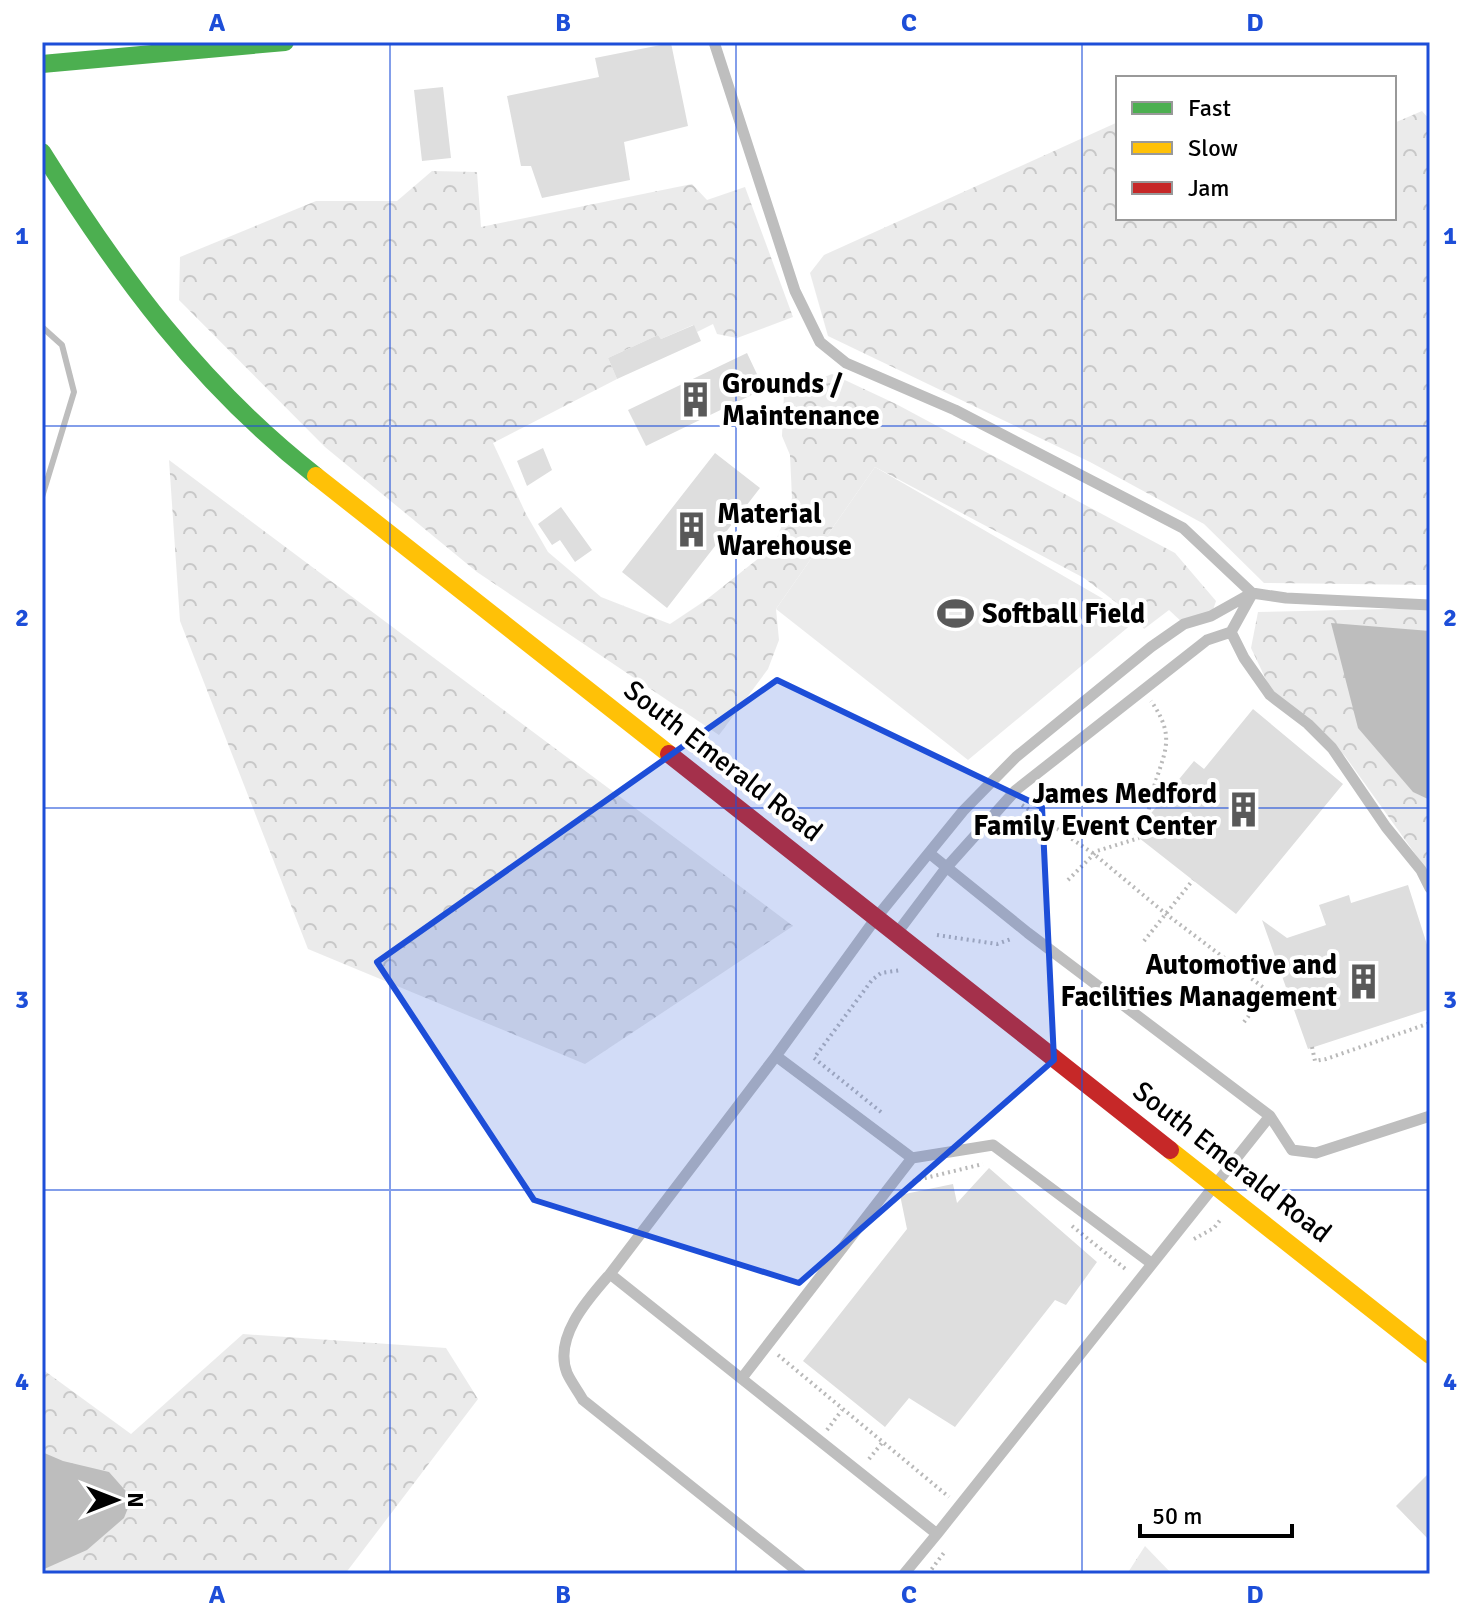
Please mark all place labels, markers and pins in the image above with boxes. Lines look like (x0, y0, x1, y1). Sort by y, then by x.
place label: Grounds / Maintenance (722, 367, 880, 433)
building icon: Grounds / Maintenance (677, 381, 715, 419)
place label: Material Warehouse (717, 497, 852, 563)
building icon: Material Warehouse (672, 511, 710, 549)
sports icon: Softball Field (937, 595, 975, 633)
place label: Softball Field (982, 597, 1145, 631)
place label: James Medford Family Event Center (973, 777, 1218, 843)
building icon: James Medford Family Event Center (1224, 791, 1262, 829)
place label: Automotive and Facilities Management (1061, 948, 1337, 1014)
building icon: Automotive and Facilities Management (1344, 962, 1382, 1000)

